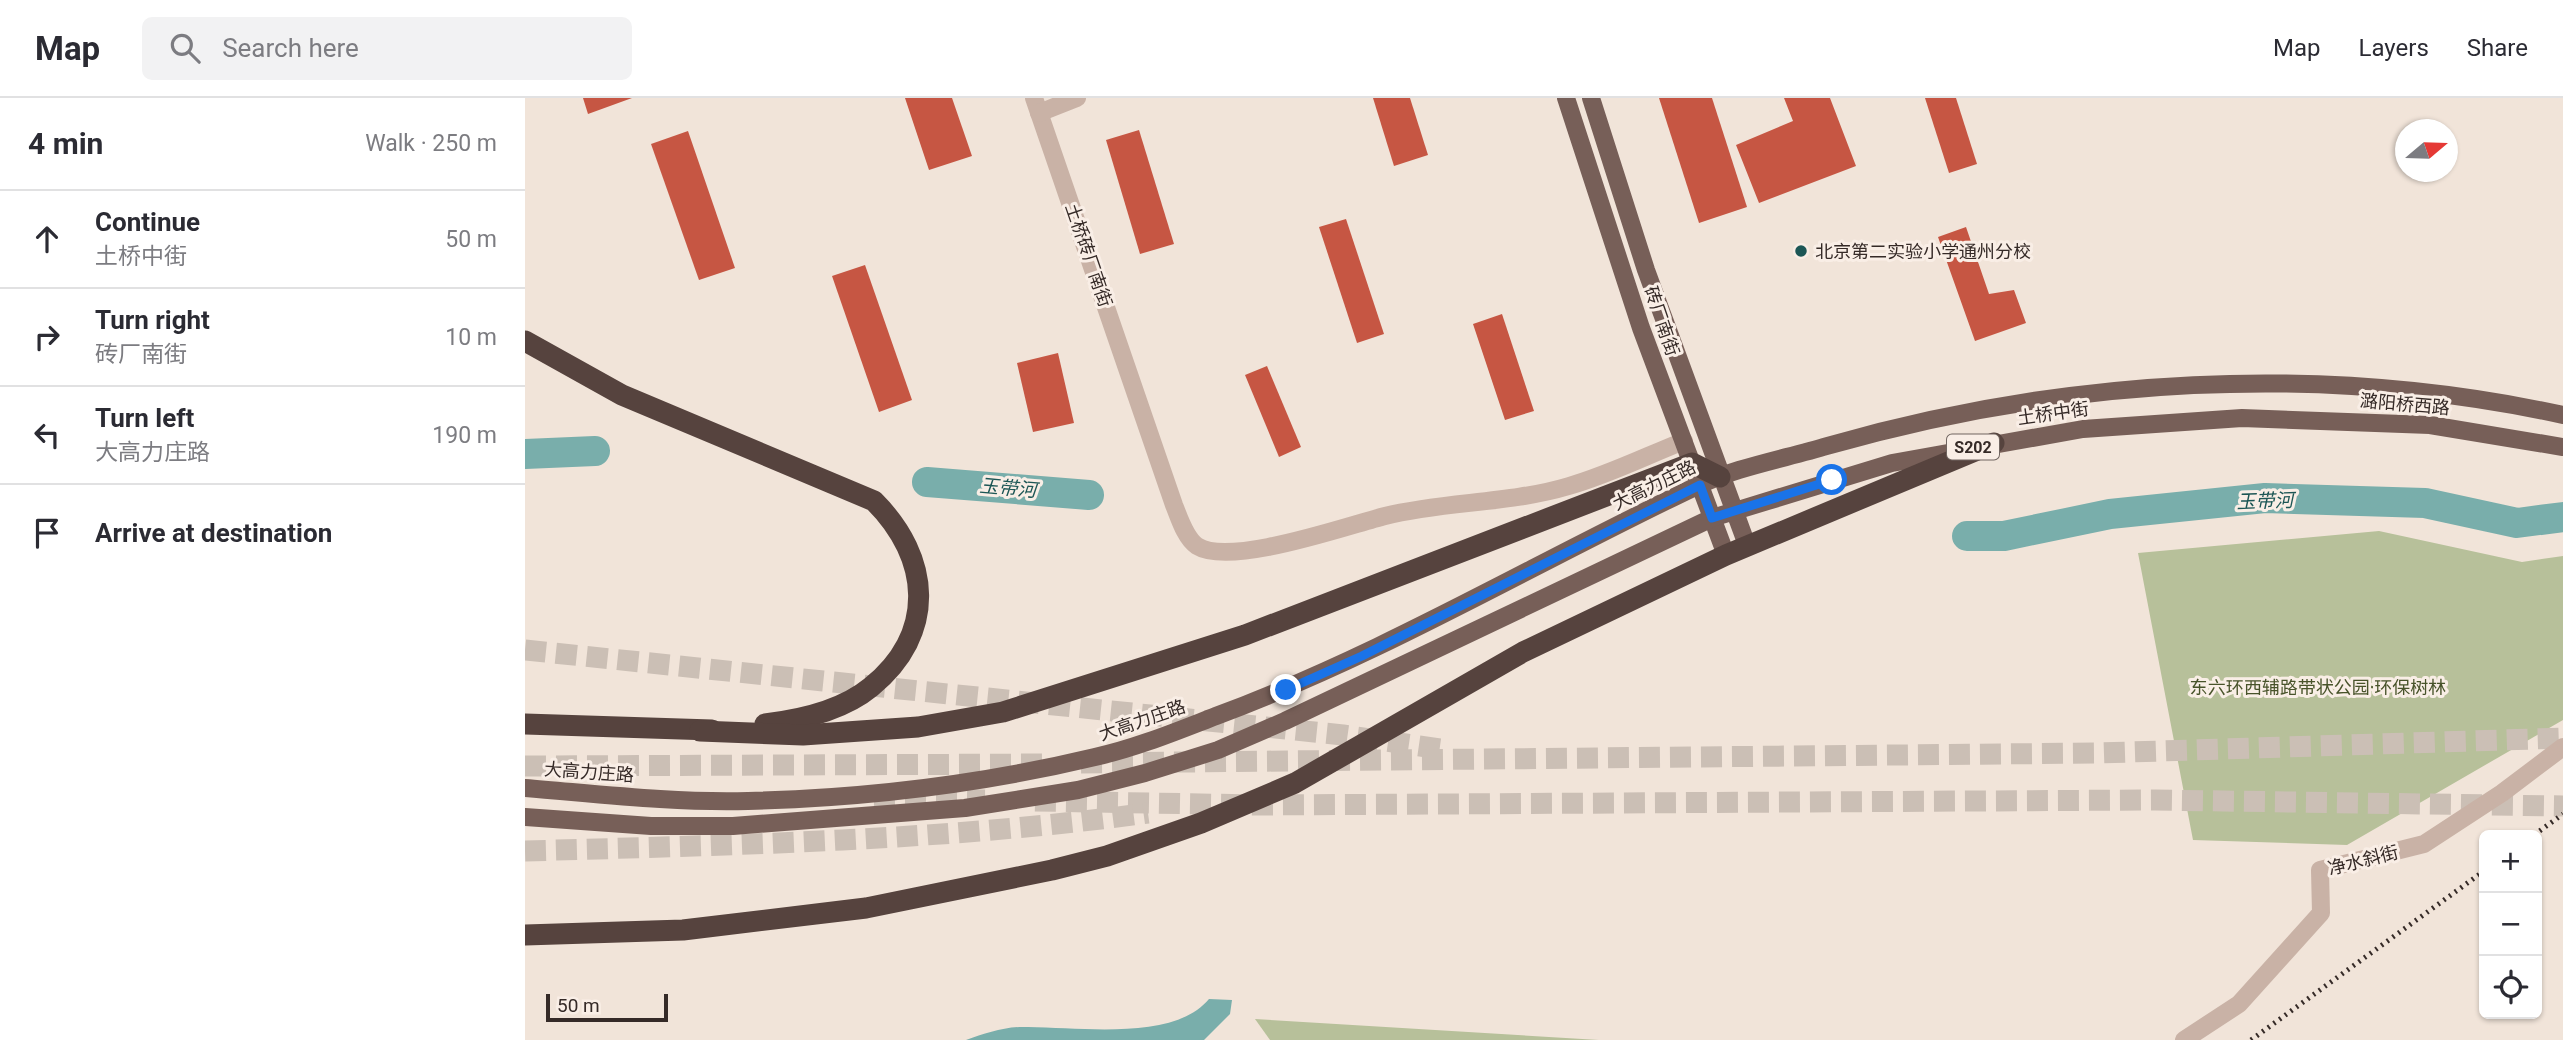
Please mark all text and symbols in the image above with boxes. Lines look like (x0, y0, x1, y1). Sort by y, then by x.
search box (142, 17, 632, 80)
text: Map (35, 29, 100, 68)
icon: search (166, 29, 204, 67)
text: Search here (222, 33, 359, 63)
text: Map (2273, 34, 2321, 62)
text: Layers (2359, 34, 2429, 62)
text: Share (2467, 34, 2528, 62)
north arrow (2395, 119, 2458, 182)
text: 4 min (28, 126, 103, 161)
text: Walk · 250 m (365, 130, 497, 157)
street label: 土桥砖厂南街 (1061, 201, 1117, 309)
text: Continue (95, 207, 200, 237)
icon: ahead (28, 220, 66, 258)
text: 50 m (445, 226, 497, 253)
place label: 北京第二实验小学通州分校 (1815, 241, 2031, 262)
text: 土桥中街 (95, 243, 187, 270)
marker: 北京第二实验小学通州分校 (1793, 243, 1809, 259)
street label: 砖厂南街 (1640, 284, 1684, 358)
text: Turn right (95, 305, 210, 335)
icon: right (28, 318, 66, 356)
text: 10 m (445, 324, 497, 351)
text: 砖厂南街 (95, 341, 187, 368)
street label: 潞阳桥西路 (2359, 390, 2451, 418)
street label: 土桥中街 (2016, 398, 2090, 428)
text: Turn left (95, 403, 194, 433)
icon: left (28, 416, 66, 454)
text: 190 m (432, 422, 497, 449)
road number: S202 (1947, 434, 1999, 460)
text: 大高力庄路 (95, 439, 210, 466)
street label: 大高力庄路 (1609, 456, 1699, 514)
route start (1816, 464, 1847, 495)
water label: 玉带河 (979, 474, 1041, 502)
water label: 玉带河 (2236, 488, 2298, 513)
icon: arrive (28, 514, 66, 552)
text: Arrive at destination (95, 518, 332, 548)
route end (1270, 674, 1301, 705)
park label: 东六环西辅路带状公园·环保树林 (2190, 677, 2446, 698)
street label: 大高力庄路 (1096, 695, 1188, 745)
street label: 大高力庄路 (543, 758, 635, 786)
map controls (2479, 830, 2542, 1019)
button: + (2479, 830, 2542, 893)
street label: 净水斜街 (2326, 841, 2400, 879)
button: − (2479, 893, 2542, 956)
button: locate (2479, 956, 2542, 1019)
scale bar (546, 991, 669, 1023)
text: 50 m (557, 994, 600, 1017)

